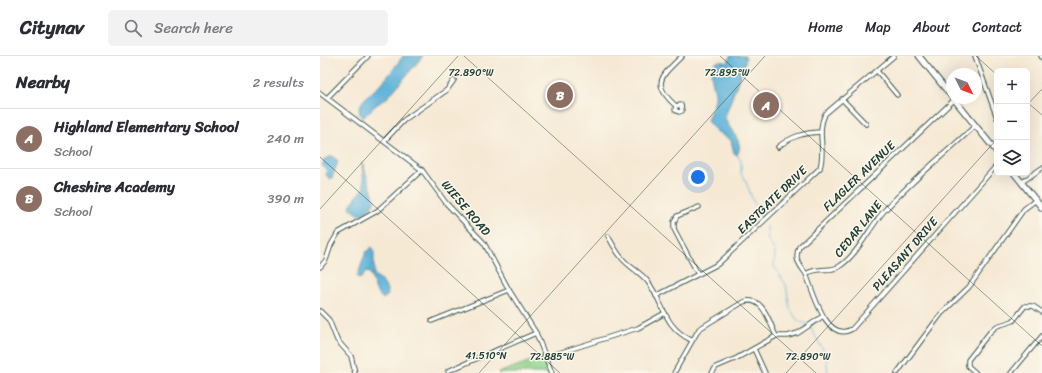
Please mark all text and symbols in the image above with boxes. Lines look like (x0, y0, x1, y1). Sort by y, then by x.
search box (108, 10, 388, 46)
text: Citynav (20, 11, 84, 44)
text: Search here (154, 15, 233, 41)
text: Home (808, 15, 843, 40)
text: Map (865, 15, 891, 40)
text: About (913, 15, 950, 40)
text: Contact (972, 15, 1022, 40)
icon: search (122, 17, 144, 39)
text: 72.890°W (449, 64, 494, 82)
text: 72.895°W (705, 64, 750, 82)
text: Nearby (16, 67, 70, 97)
north arrow (946, 68, 982, 104)
map controls (994, 68, 1030, 176)
button: + (994, 68, 1030, 104)
text: 2 results (253, 71, 304, 94)
pin: B (547, 80, 573, 110)
pin: A (753, 90, 779, 120)
button: − (994, 104, 1030, 140)
text: Highland Elementary School (54, 114, 239, 140)
text: A (25, 127, 33, 150)
text: 240 m (267, 127, 304, 150)
street label: FLAGLER AVENUE (817, 134, 902, 217)
text: School (54, 140, 92, 163)
button: layers (994, 140, 1030, 176)
street label: EASTGATE DRIVE (732, 159, 813, 240)
your location (688, 167, 708, 187)
text: Cheshire Academy (54, 174, 175, 200)
street label: WIESE ROAD (436, 175, 497, 242)
text: B (25, 187, 33, 210)
text: 390 m (267, 187, 304, 210)
street label: CEDAR LANE (828, 195, 889, 262)
text: School (54, 200, 92, 223)
street label: PLEASANT DRIVE (866, 211, 944, 296)
text: 41.510°N (465, 347, 507, 365)
text: 72.885°W (530, 348, 575, 366)
text: 72.890°W (786, 348, 831, 366)

